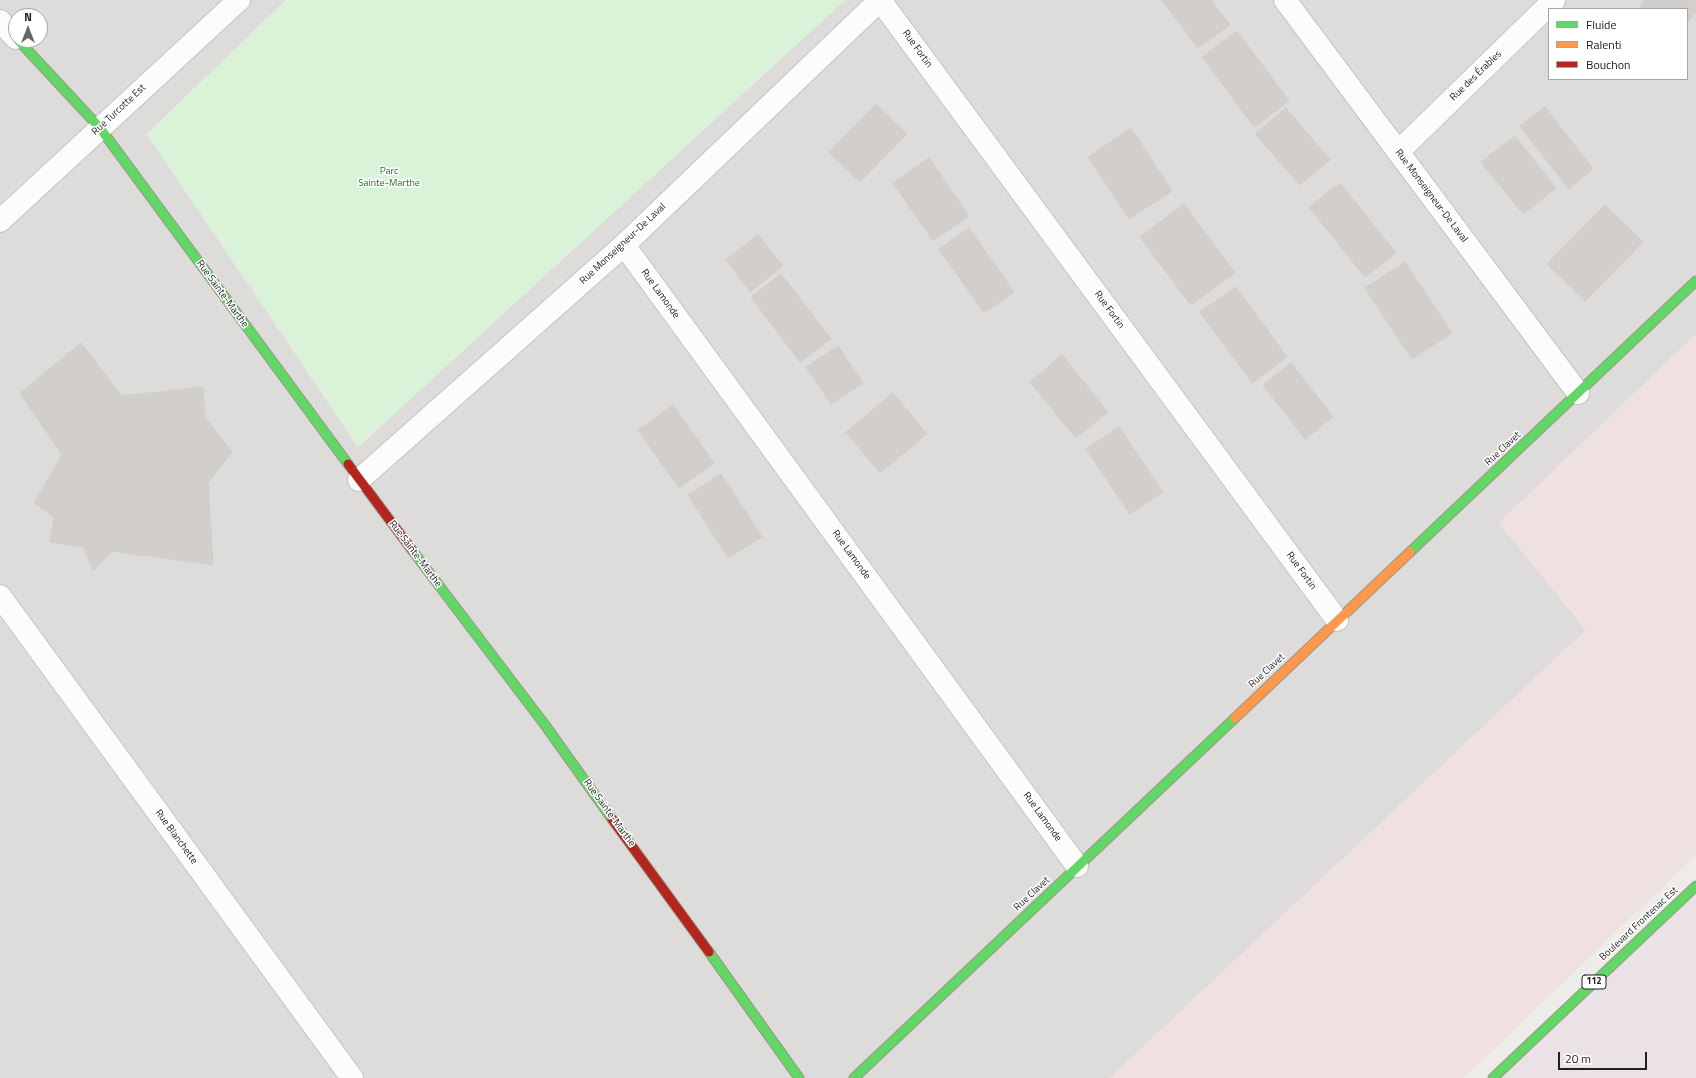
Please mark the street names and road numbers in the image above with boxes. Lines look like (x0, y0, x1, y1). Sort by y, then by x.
street label: Rue Fortin (899, 28, 935, 70)
street label: Rue des Érables (1448, 48, 1504, 104)
street label: Rue Turcotte Est (90, 82, 148, 138)
street label: Rue Monseigneur-De Laval (1392, 147, 1470, 245)
street label: Rue Monseigneur-De Laval (577, 201, 669, 287)
street label: Rue Sainte-Marthe (194, 258, 250, 330)
street label: Rue Lamonde (638, 267, 682, 321)
street label: Rue Fortin (1091, 289, 1127, 331)
street label: Rue Clavet (1483, 429, 1523, 469)
street label: Rue Sainte-Marthe (386, 518, 444, 590)
street label: Rue Lamonde (829, 528, 873, 582)
street label: Rue Fortin (1283, 550, 1319, 592)
street label: Rue Clavet (1247, 651, 1287, 691)
street label: Rue Sainte-Marthe (581, 777, 637, 849)
street label: Rue Lamonde (1020, 790, 1064, 844)
street label: Rue Blanchette (152, 807, 200, 867)
street label: Rue Clavet (1012, 874, 1052, 914)
street label: Boulevard Frontenac Est (1597, 885, 1681, 963)
road number: 112 (1582, 975, 1606, 989)

